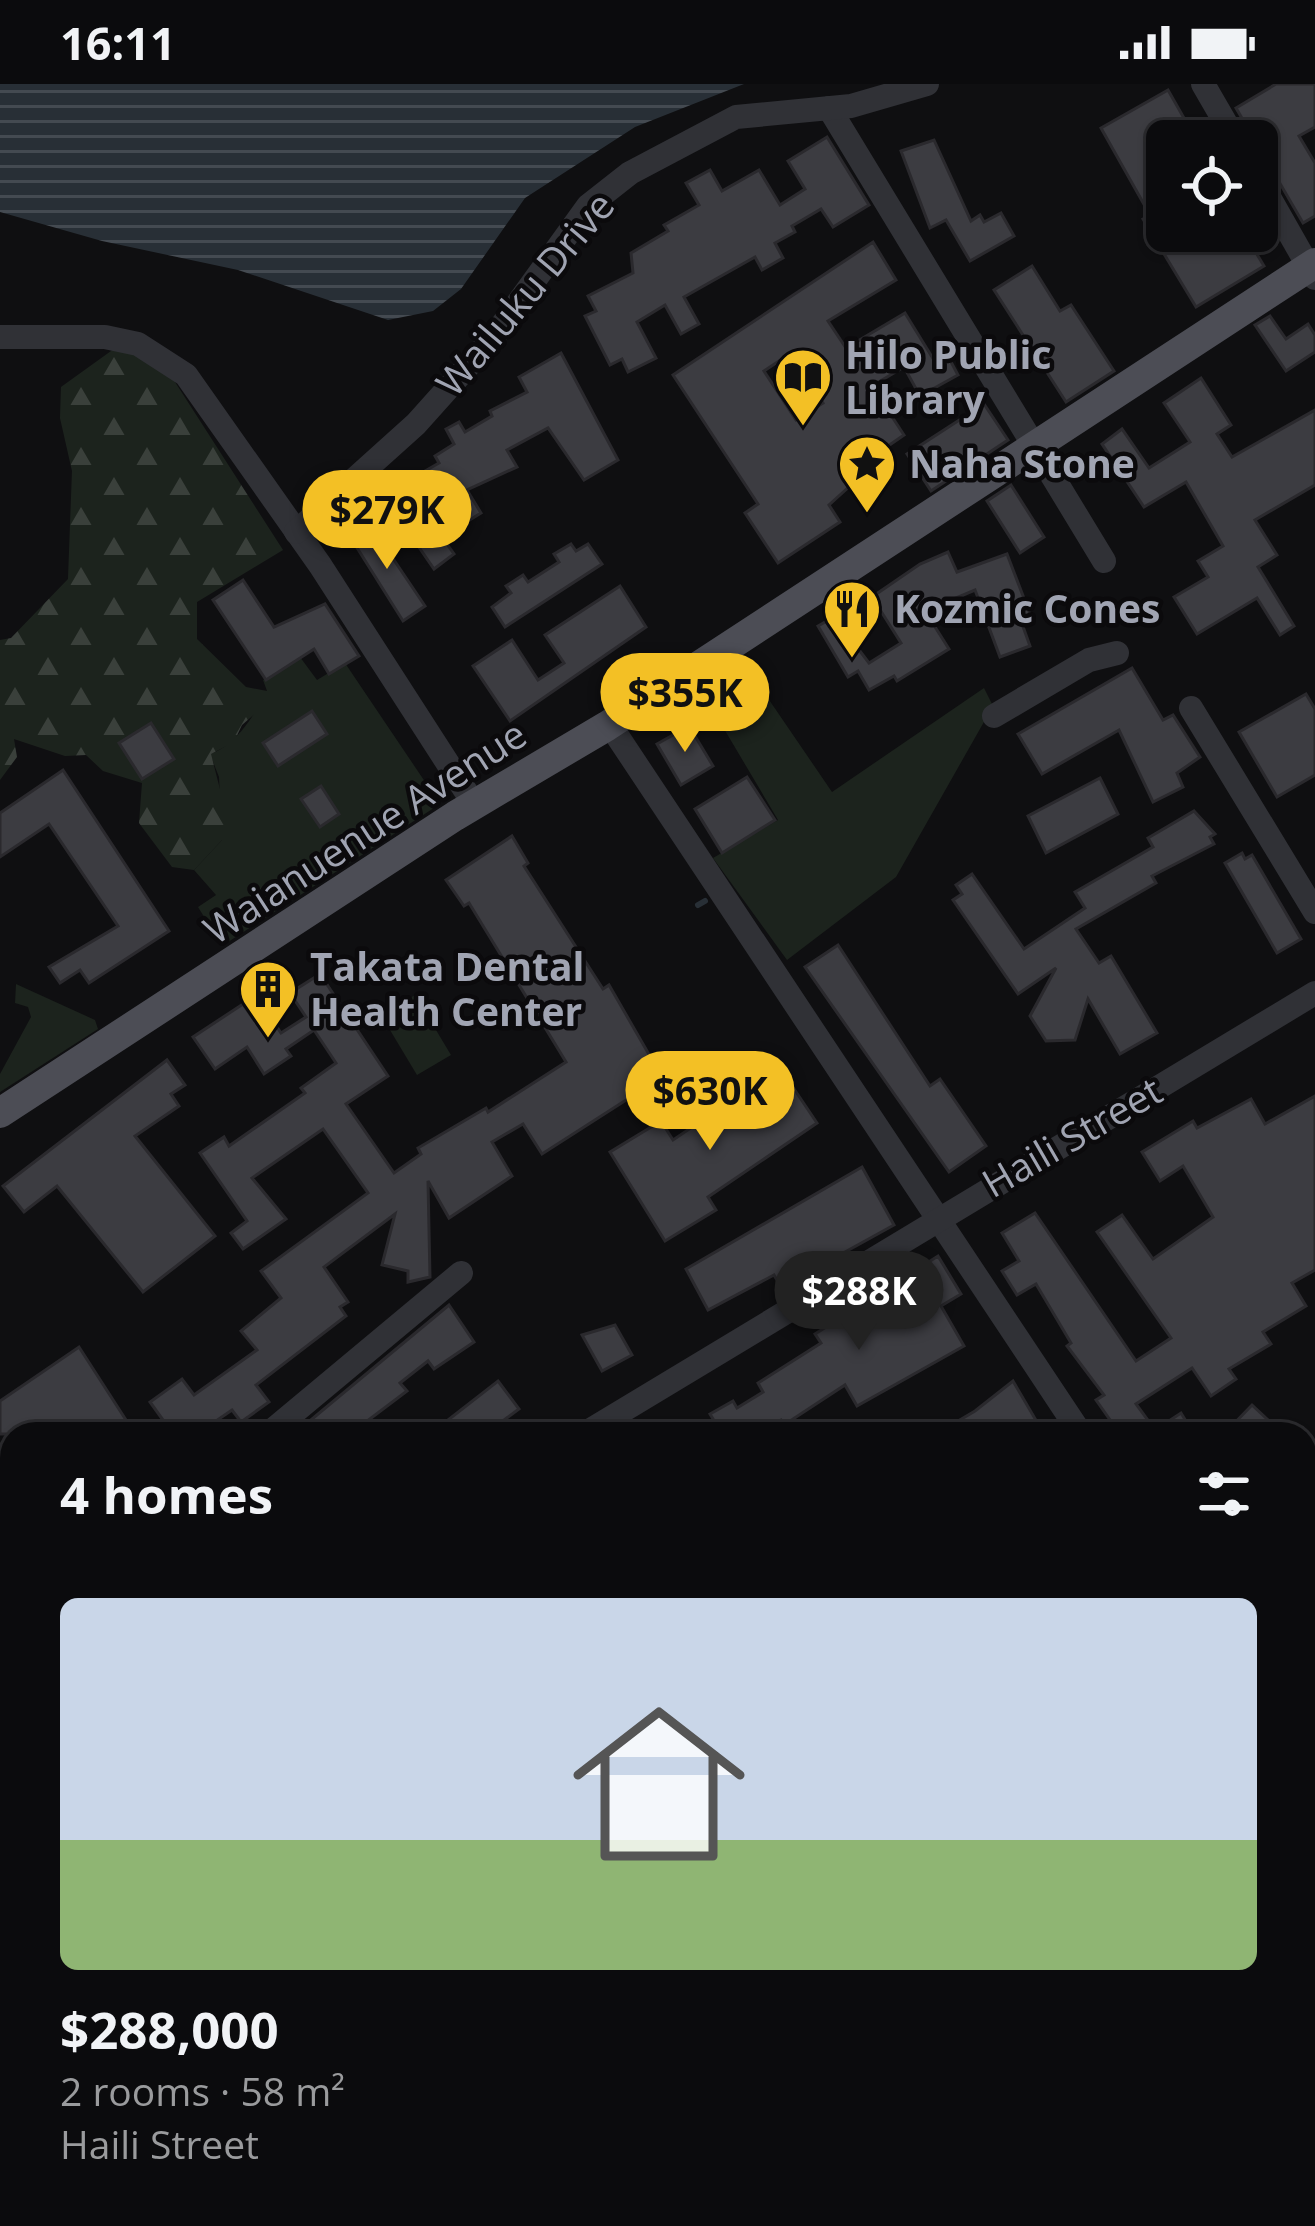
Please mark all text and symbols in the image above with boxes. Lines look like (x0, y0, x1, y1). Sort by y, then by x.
text: 16:11 (60, 12, 176, 73)
map controls (1146, 120, 1278, 252)
button: locate (1146, 120, 1278, 252)
street label: Wailuku Drive (423, 180, 625, 406)
place label: Hilo Public Library (845, 327, 1052, 425)
library icon: Hilo Public Library (772, 346, 834, 428)
place icon: Naha Stone (836, 433, 898, 515)
place label: Naha Stone (909, 436, 1135, 489)
pin: $279K (303, 470, 471, 572)
text: $279K (329, 482, 445, 535)
restaurant icon: Kozmic Cones (821, 578, 883, 660)
place label: Kozmic Cones (894, 581, 1161, 634)
pin: $355K (601, 653, 769, 755)
text: $355K (627, 665, 743, 718)
street label: Waianuenue Avenue (193, 707, 536, 955)
place label: Takata Dental Health Center (310, 939, 584, 1037)
building icon: Takata Dental Health Center (237, 958, 299, 1040)
pin: $630K (626, 1051, 794, 1153)
text: $630K (652, 1063, 768, 1116)
street label: Haili Street (972, 1063, 1171, 1208)
pin: $288K (775, 1251, 943, 1353)
text: $288K (801, 1263, 917, 1316)
text: 4 homes (60, 1459, 273, 1529)
icon: filters (1191, 1461, 1257, 1527)
icon: home (551, 1676, 767, 1892)
text: $288,000 (60, 1994, 279, 2064)
text: 2 rooms · 58 m² (60, 2064, 345, 2117)
text: Haili Street (60, 2117, 259, 2170)

